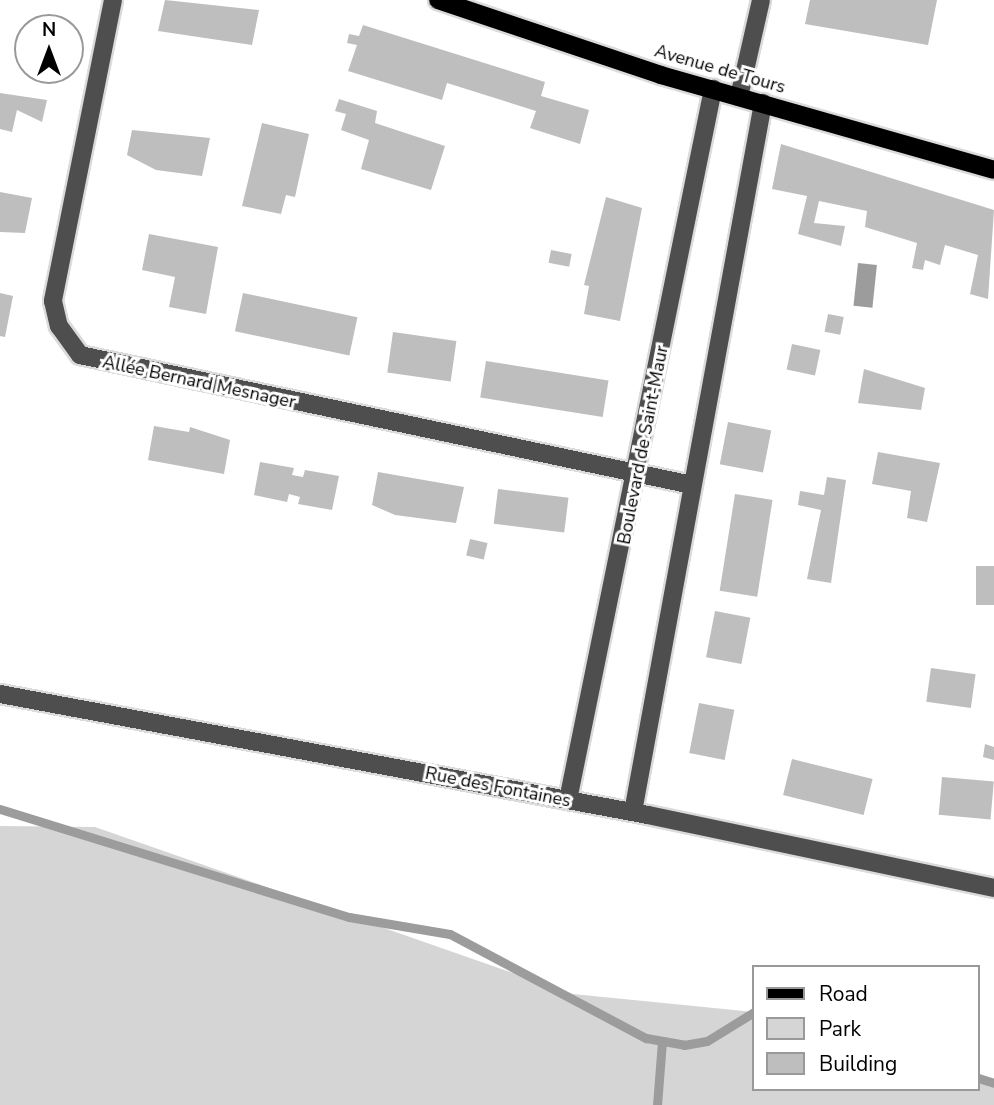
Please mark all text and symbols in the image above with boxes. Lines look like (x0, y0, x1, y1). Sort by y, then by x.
north arrow (14, 14, 84, 84)
text: N (42, 17, 56, 43)
street label: Avenue de Tours (652, 40, 788, 98)
street label: Boulevard de Saint-Maur (613, 344, 673, 546)
street label: Allée Bernard Mesnager (100, 351, 298, 413)
street label: Rue des Fontaines (423, 762, 573, 812)
legend (752, 965, 980, 1091)
text: Road (819, 980, 868, 1008)
text: Park (819, 1015, 861, 1043)
text: Building (819, 1050, 897, 1078)

